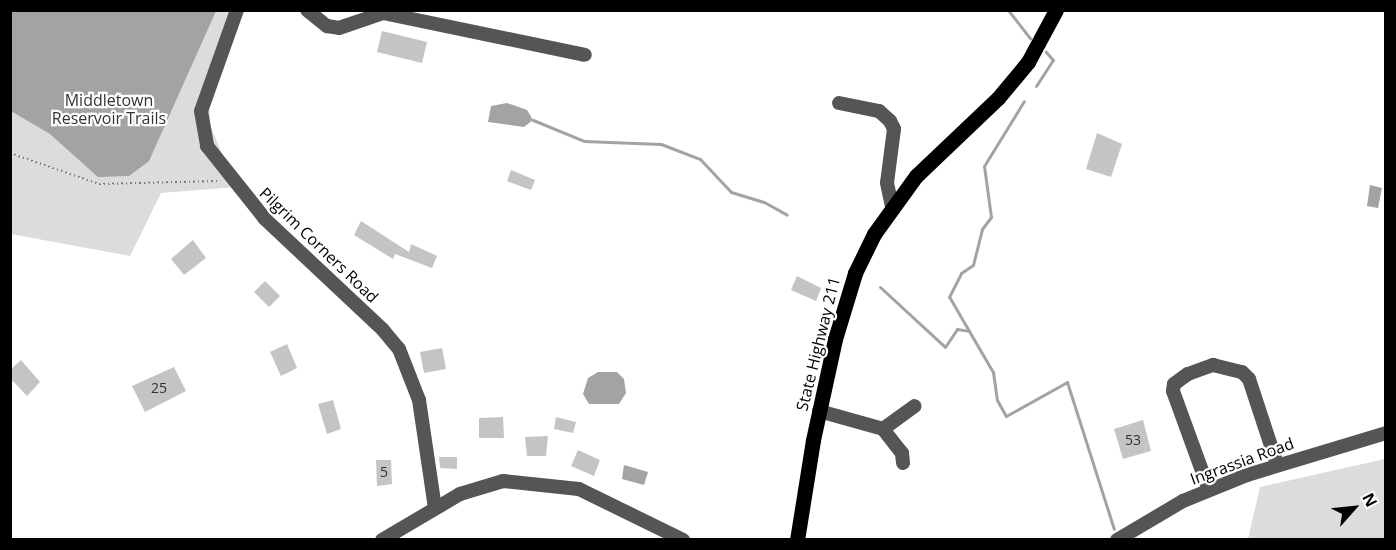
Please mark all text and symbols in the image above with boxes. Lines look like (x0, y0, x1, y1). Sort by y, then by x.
park label: Middletown Reservoir Trails (52, 90, 166, 128)
street label: Pilgrim Corners Road (256, 183, 382, 307)
street label: State Highway 211 (792, 275, 844, 413)
house number: 25 (151, 380, 167, 396)
house number: 53 (1125, 432, 1141, 448)
street label: Ingrassia Road (1188, 433, 1296, 489)
house number: 5 (380, 464, 388, 480)
north arrow (1324, 478, 1384, 538)
text: N (1357, 489, 1383, 511)

